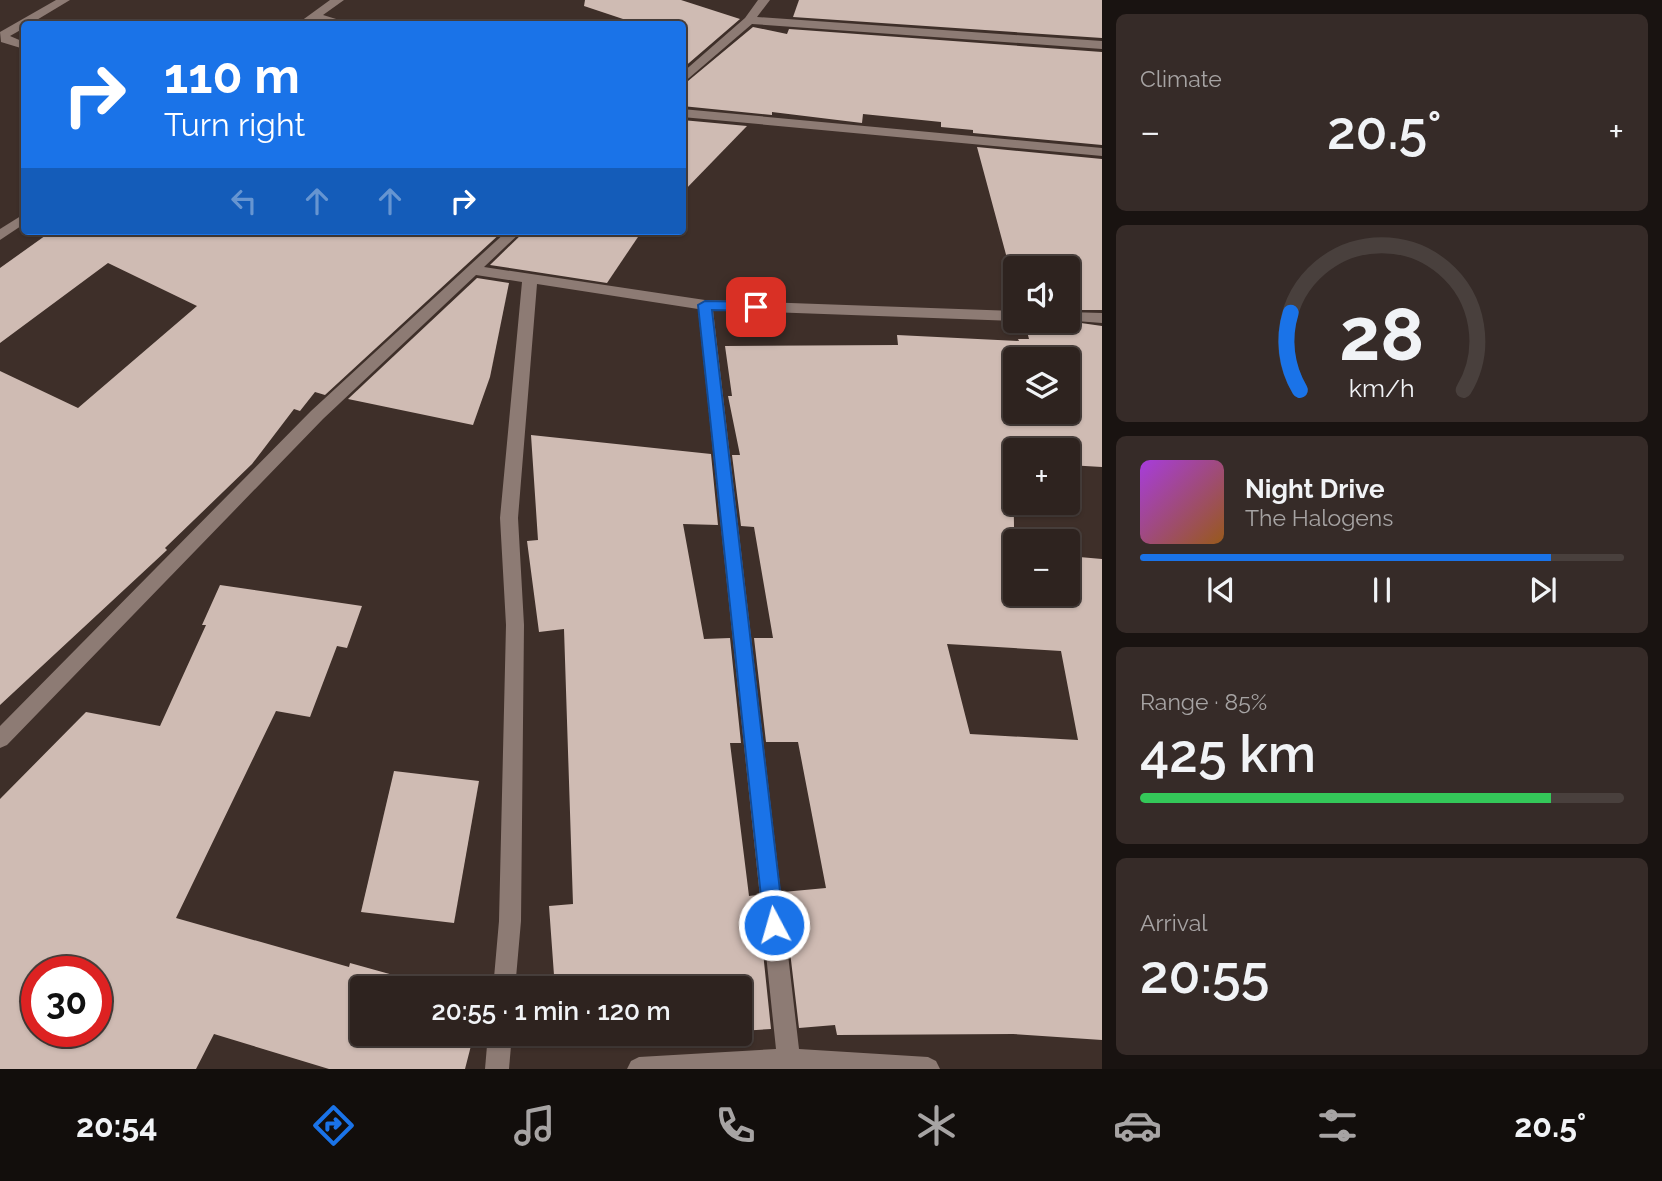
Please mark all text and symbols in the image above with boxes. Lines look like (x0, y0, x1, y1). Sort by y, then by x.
text: 110 m (164, 47, 300, 104)
icon: right (49, 49, 140, 140)
text: Climate (1140, 65, 1222, 92)
text: 20.5° (1327, 100, 1442, 161)
text: Turn right (164, 106, 305, 143)
text: − (1140, 109, 1160, 154)
text: + (1608, 109, 1624, 154)
icon: left (225, 182, 263, 220)
icon: ahead (298, 182, 336, 220)
icon: ahead (371, 182, 409, 220)
icon: right (444, 182, 482, 220)
map controls (1003, 256, 1080, 606)
button: sound (1003, 256, 1080, 333)
pin (726, 277, 786, 337)
icon: arrive (737, 288, 775, 326)
text: 28 (1339, 292, 1425, 377)
button: layers (1003, 347, 1080, 424)
text: km/h (1349, 372, 1415, 402)
button: + (1003, 438, 1080, 515)
text: Night Drive (1245, 474, 1384, 504)
text: The Halogens (1245, 504, 1393, 531)
button: − (1003, 529, 1080, 606)
icon: previous (1202, 571, 1240, 609)
icon: pause (1363, 571, 1401, 609)
icon: next (1524, 571, 1562, 609)
text: Range · 85% (1140, 688, 1267, 715)
text: 425 km (1140, 723, 1316, 784)
position arrow (737, 888, 811, 962)
text: Arrival (1140, 909, 1207, 936)
text: 20:55 (1140, 944, 1269, 1005)
speed limit sign: 30 (21, 956, 112, 1047)
text: 20:55 · 1 min · 120 m (431, 996, 671, 1026)
icon: directions (309, 1101, 358, 1150)
icon: music (510, 1101, 559, 1150)
icon: phone (711, 1101, 760, 1150)
icon: climate (912, 1101, 961, 1150)
icon: car (1113, 1101, 1162, 1150)
icon: filters (1313, 1101, 1362, 1150)
text: 20:54 (76, 1107, 158, 1144)
text: 20.5° (1514, 1107, 1586, 1144)

